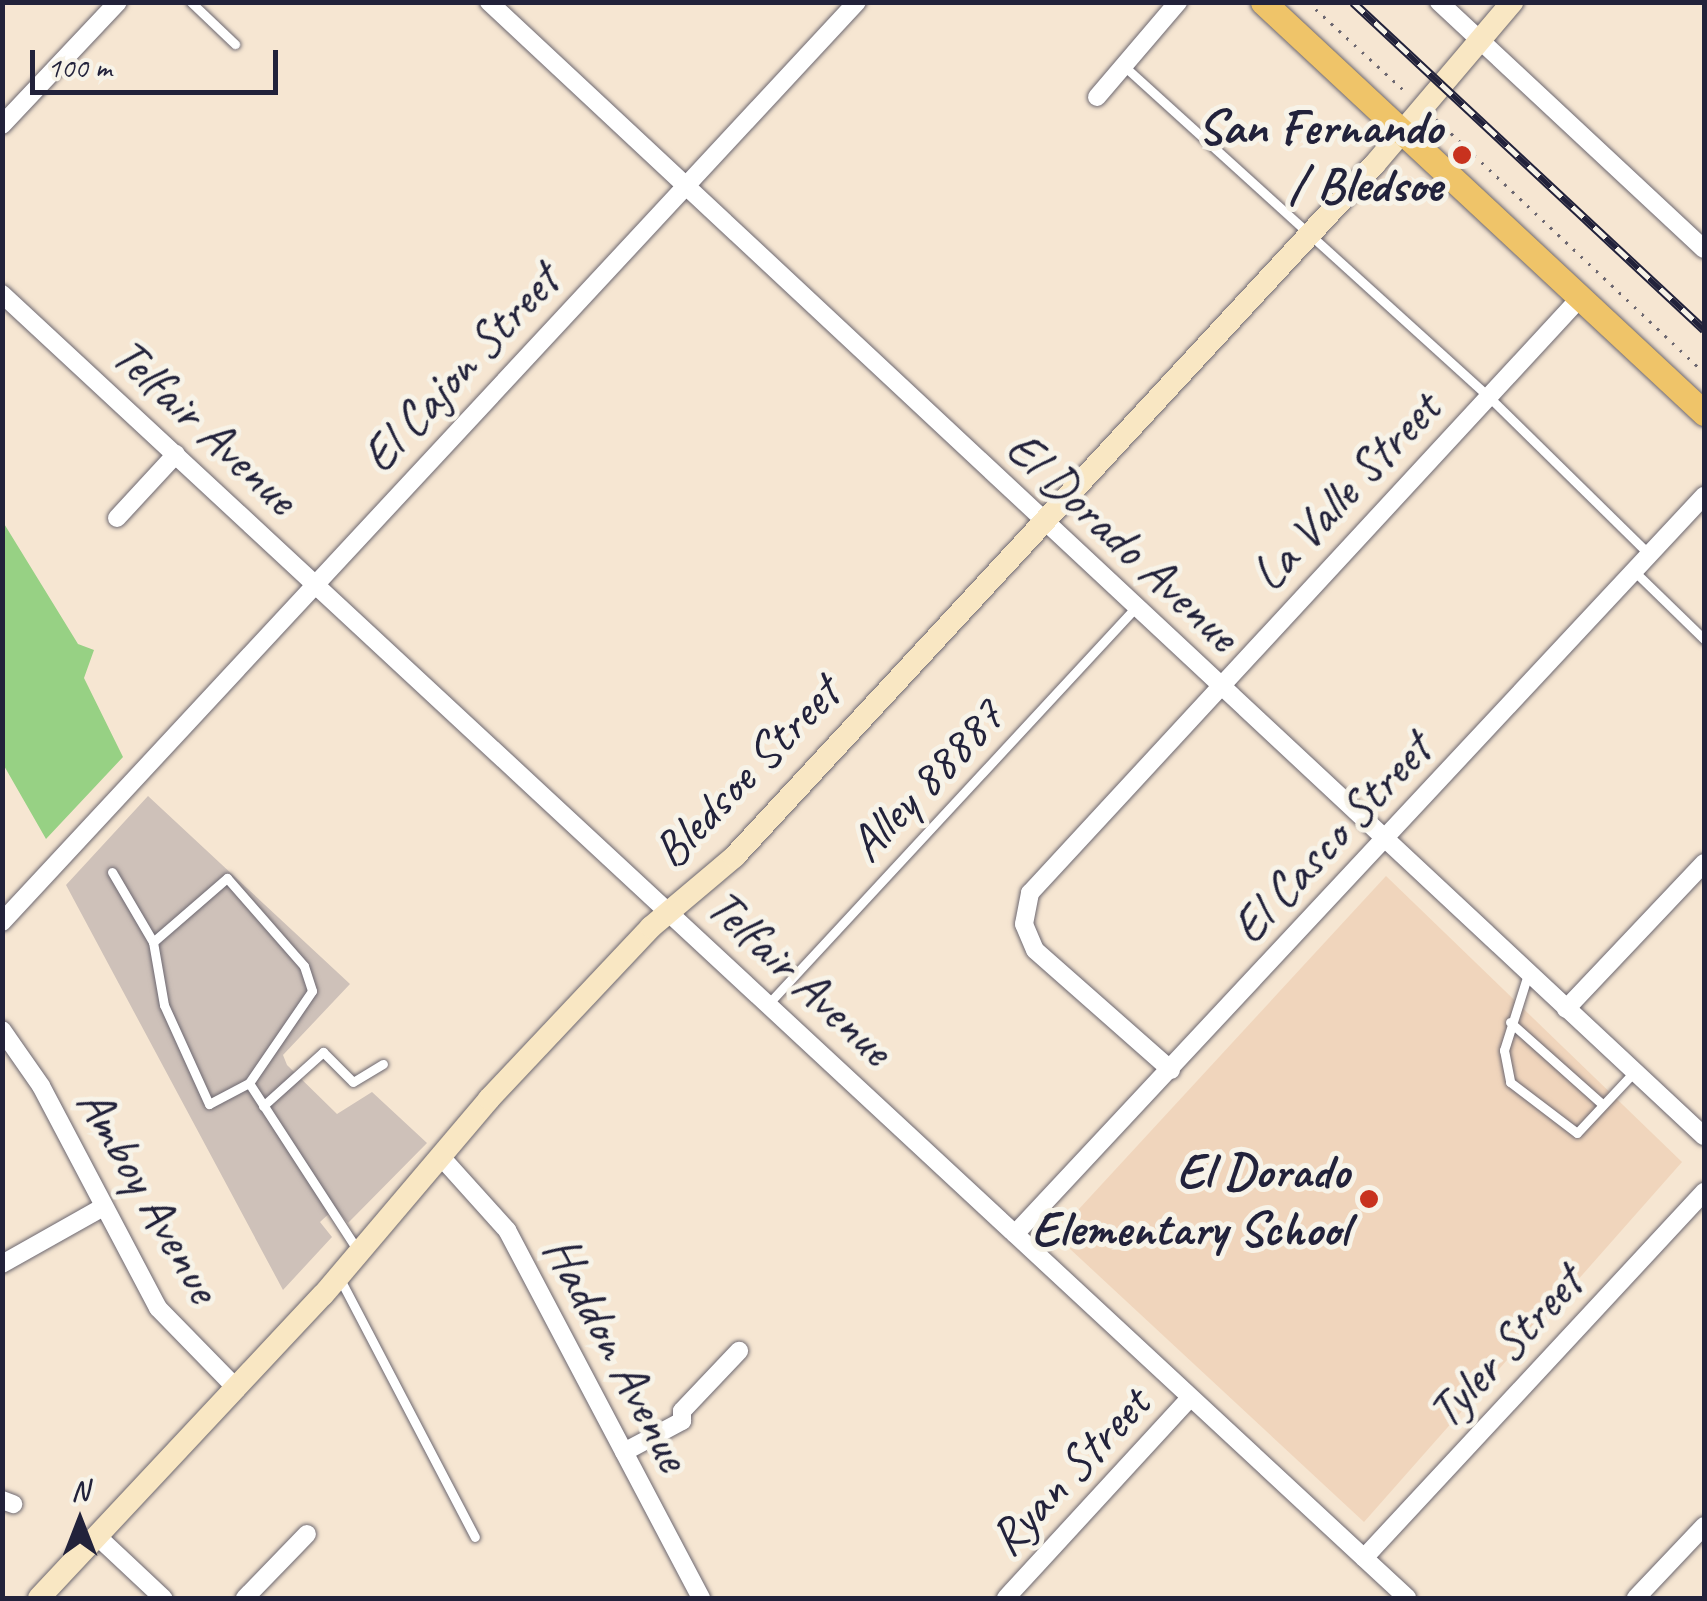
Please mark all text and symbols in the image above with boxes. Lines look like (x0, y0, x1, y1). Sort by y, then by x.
scale bar (35, 30, 282, 92)
text: 100 m (47, 48, 112, 86)
place label: San Fernando / Bledsoe (1199, 96, 1442, 214)
marker: San Fernando / Bledsoe (1451, 144, 1473, 166)
street label: El Cajon Street (348, 251, 572, 485)
street label: Telfair Avenue (100, 325, 310, 527)
street label: La Valle Street (1237, 378, 1453, 604)
street label: El Dorado Avenue (994, 418, 1252, 664)
street label: Bledsoe Street (640, 664, 852, 880)
street label: Alley 88887 (836, 686, 1016, 874)
street label: El Casco Street (1218, 720, 1444, 956)
street label: Telfair Avenue (695, 876, 905, 1078)
street label: Amboy Avenue (64, 1078, 234, 1312)
place label: El Dorado Elementary School (1032, 1140, 1349, 1258)
marker: El Dorado Elementary School (1358, 1188, 1380, 1210)
street label: Haddon Avenue (530, 1226, 704, 1480)
street label: Tyler Street (1414, 1253, 1596, 1441)
street label: Ryan Street (976, 1374, 1162, 1568)
north arrow (30, 1471, 130, 1571)
text: N (71, 1473, 89, 1508)

